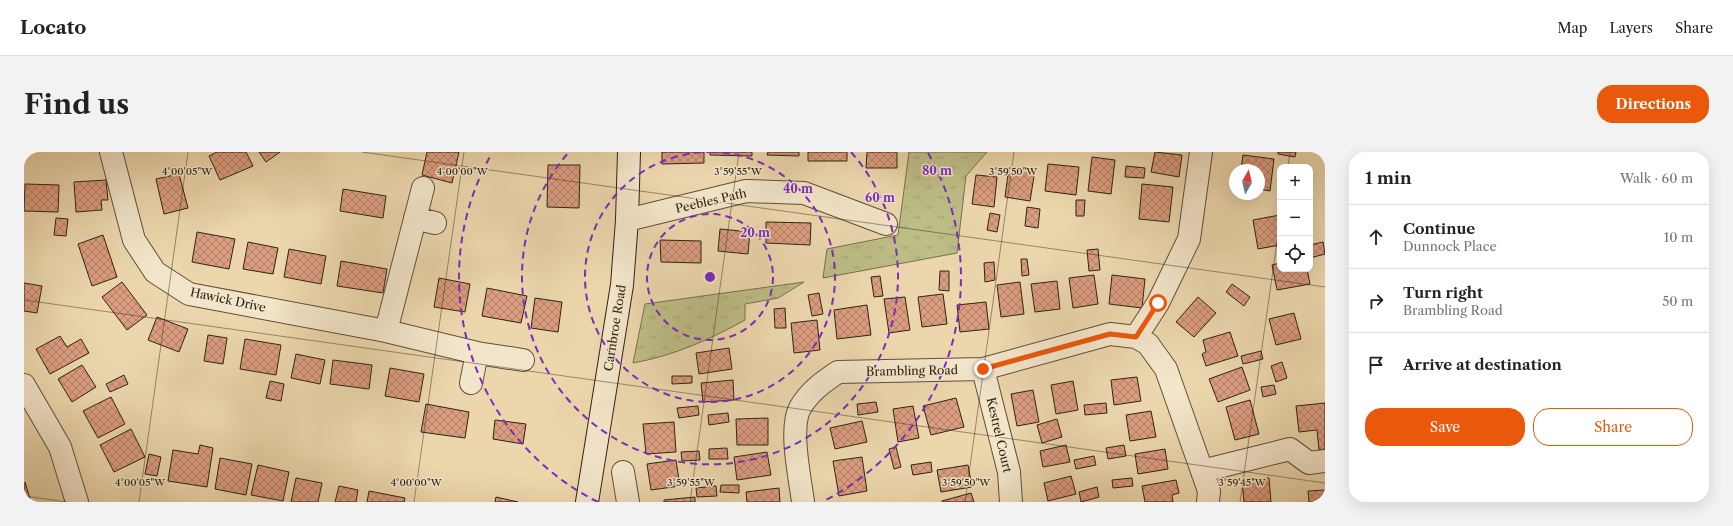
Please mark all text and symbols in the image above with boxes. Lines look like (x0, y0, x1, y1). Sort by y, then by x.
text: Locato (20, 16, 86, 39)
text: Map (1557, 19, 1587, 37)
text: Layers (1609, 19, 1653, 37)
text: Share (1675, 19, 1713, 37)
button: Directions (1597, 85, 1709, 123)
text: Find us (24, 87, 129, 121)
text: 80 m (922, 163, 952, 178)
north arrow (1229, 164, 1265, 200)
map controls (1277, 164, 1313, 272)
button: + (1277, 164, 1313, 200)
text: 4°00'05"W (162, 165, 213, 178)
text: 4°00'00"W (436, 165, 489, 178)
text: 3°59'55"W (714, 165, 763, 178)
text: 3°59'50"W (989, 165, 1038, 178)
text: 1 min (1365, 168, 1412, 188)
text: Walk · 60 m (1620, 170, 1693, 186)
text: 40 m (783, 181, 813, 196)
street label: Peebles Path (674, 185, 749, 216)
text: 60 m (865, 190, 895, 205)
button: − (1277, 200, 1313, 236)
text: Continue (1403, 219, 1475, 238)
text: 20 m (740, 225, 770, 240)
icon: ahead (1365, 226, 1387, 248)
text: 10 m (1664, 229, 1693, 245)
button: locate (1277, 236, 1313, 272)
text: Dunnock Place (1403, 238, 1497, 254)
centre of rings (703, 270, 717, 284)
street label: Carnbroe Road (600, 283, 629, 372)
text: Turn right (1403, 283, 1483, 302)
street label: Hawick Drive (189, 284, 268, 315)
icon: right (1365, 290, 1387, 312)
text: 50 m (1662, 293, 1693, 309)
route start (1149, 294, 1167, 312)
text: Brambling Road (1403, 302, 1503, 318)
icon: arrive (1365, 354, 1387, 376)
text: Arrive at destination (1403, 355, 1562, 374)
route end (974, 360, 992, 378)
street label: Brambling Road (866, 362, 959, 379)
street label: Kestrel Court (984, 396, 1016, 475)
button: Save (1365, 408, 1525, 446)
button: Share (1533, 408, 1693, 446)
text: 4°00'05"W (115, 476, 166, 489)
text: 4°00'00"W (390, 476, 443, 489)
text: 3°59'55"W (667, 476, 716, 489)
text: 3°59'50"W (942, 476, 991, 489)
text: 3°59'45"W (1218, 476, 1267, 489)

